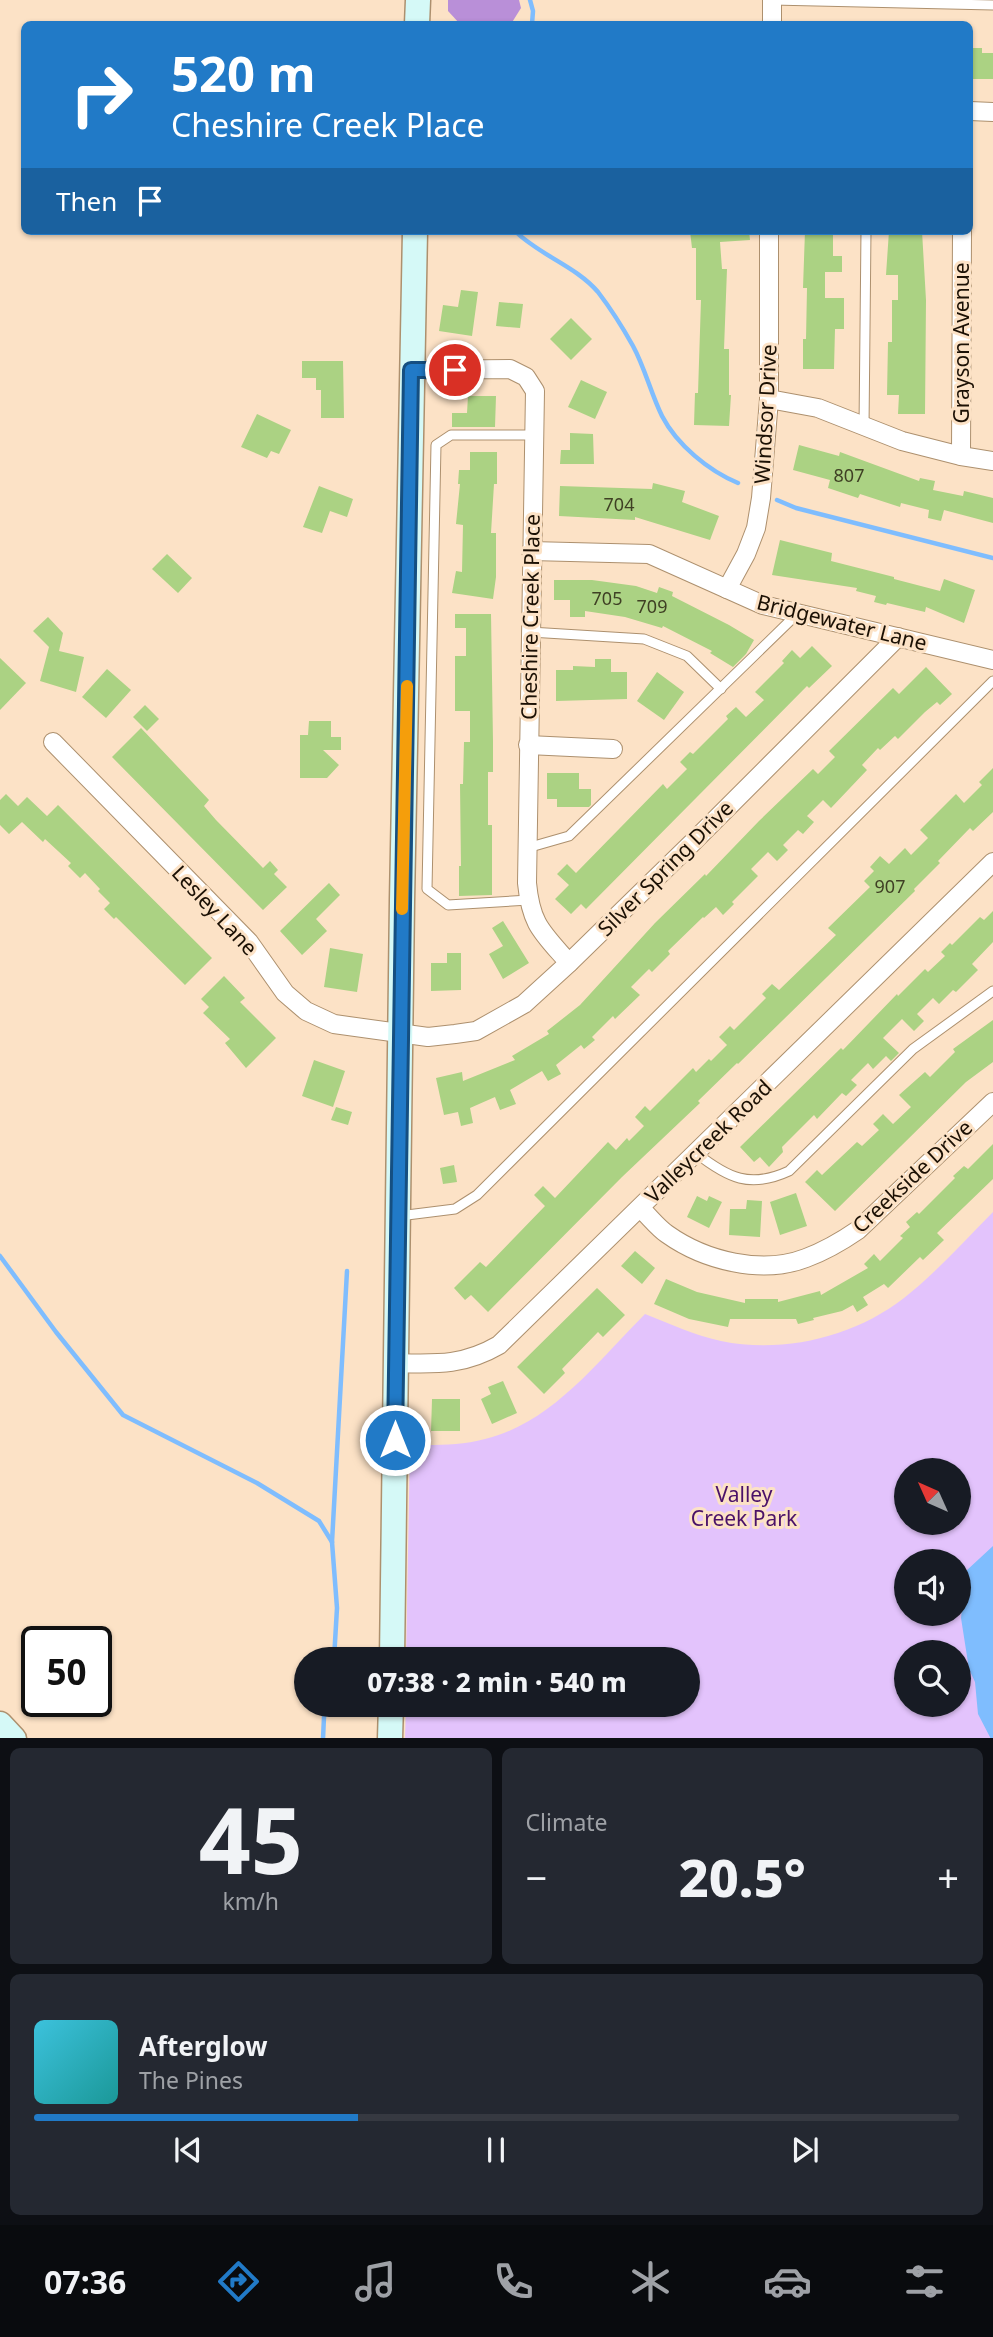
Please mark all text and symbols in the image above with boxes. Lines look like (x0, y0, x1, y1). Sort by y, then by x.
text: 520 m (171, 40, 316, 106)
icon: right (56, 49, 147, 140)
text: Cheshire Creek Place (171, 103, 485, 146)
icon: arrive (131, 182, 169, 220)
text: Then (56, 183, 117, 219)
street label: Grayson Avenue (947, 263, 975, 423)
pin (425, 340, 485, 400)
street label: Windsor Drive (747, 344, 783, 484)
icon: arrive (436, 351, 474, 389)
house number: 807 (834, 463, 864, 487)
house number: 704 (604, 492, 634, 516)
street label: Cheshire Creek Place (514, 514, 546, 720)
house number: 705 (592, 586, 622, 610)
street label: Bridgewater Lane (754, 587, 930, 657)
house number: 709 (637, 594, 667, 618)
street label: Silver Spring Drive (591, 794, 739, 942)
street label: Lesley Lane (166, 859, 264, 961)
house number: 907 (875, 874, 905, 898)
street label: Valleycreek Road (639, 1073, 777, 1209)
street label: Creekside Drive (846, 1113, 978, 1239)
position arrow (358, 1403, 432, 1477)
north arrow (894, 1458, 971, 1535)
map controls (894, 1458, 971, 1717)
park label: Valley Creek Park (691, 1480, 798, 1532)
button: sound (894, 1549, 971, 1626)
speed limit sign: 50 (21, 1626, 112, 1717)
button: search (894, 1640, 971, 1717)
text: 07:38 · 2 min · 540 m (367, 1664, 627, 1700)
text: 45 (199, 1777, 303, 1901)
text: Climate (526, 1806, 608, 1838)
text: 20.5° (679, 1841, 806, 1912)
text: − (526, 1851, 547, 1903)
text: + (937, 1851, 959, 1903)
text: km/h (222, 1885, 279, 1917)
text: Afterglow (139, 2028, 267, 2064)
text: The Pines (139, 2064, 243, 2096)
icon: previous (169, 2131, 207, 2169)
icon: pause (477, 2131, 515, 2169)
icon: next (786, 2131, 824, 2169)
icon: directions (214, 2257, 263, 2306)
icon: music (351, 2257, 400, 2306)
icon: phone (489, 2257, 538, 2306)
icon: climate (626, 2257, 675, 2306)
icon: car (763, 2257, 812, 2306)
icon: filters (900, 2257, 949, 2306)
text: 07:36 (44, 2260, 126, 2303)

